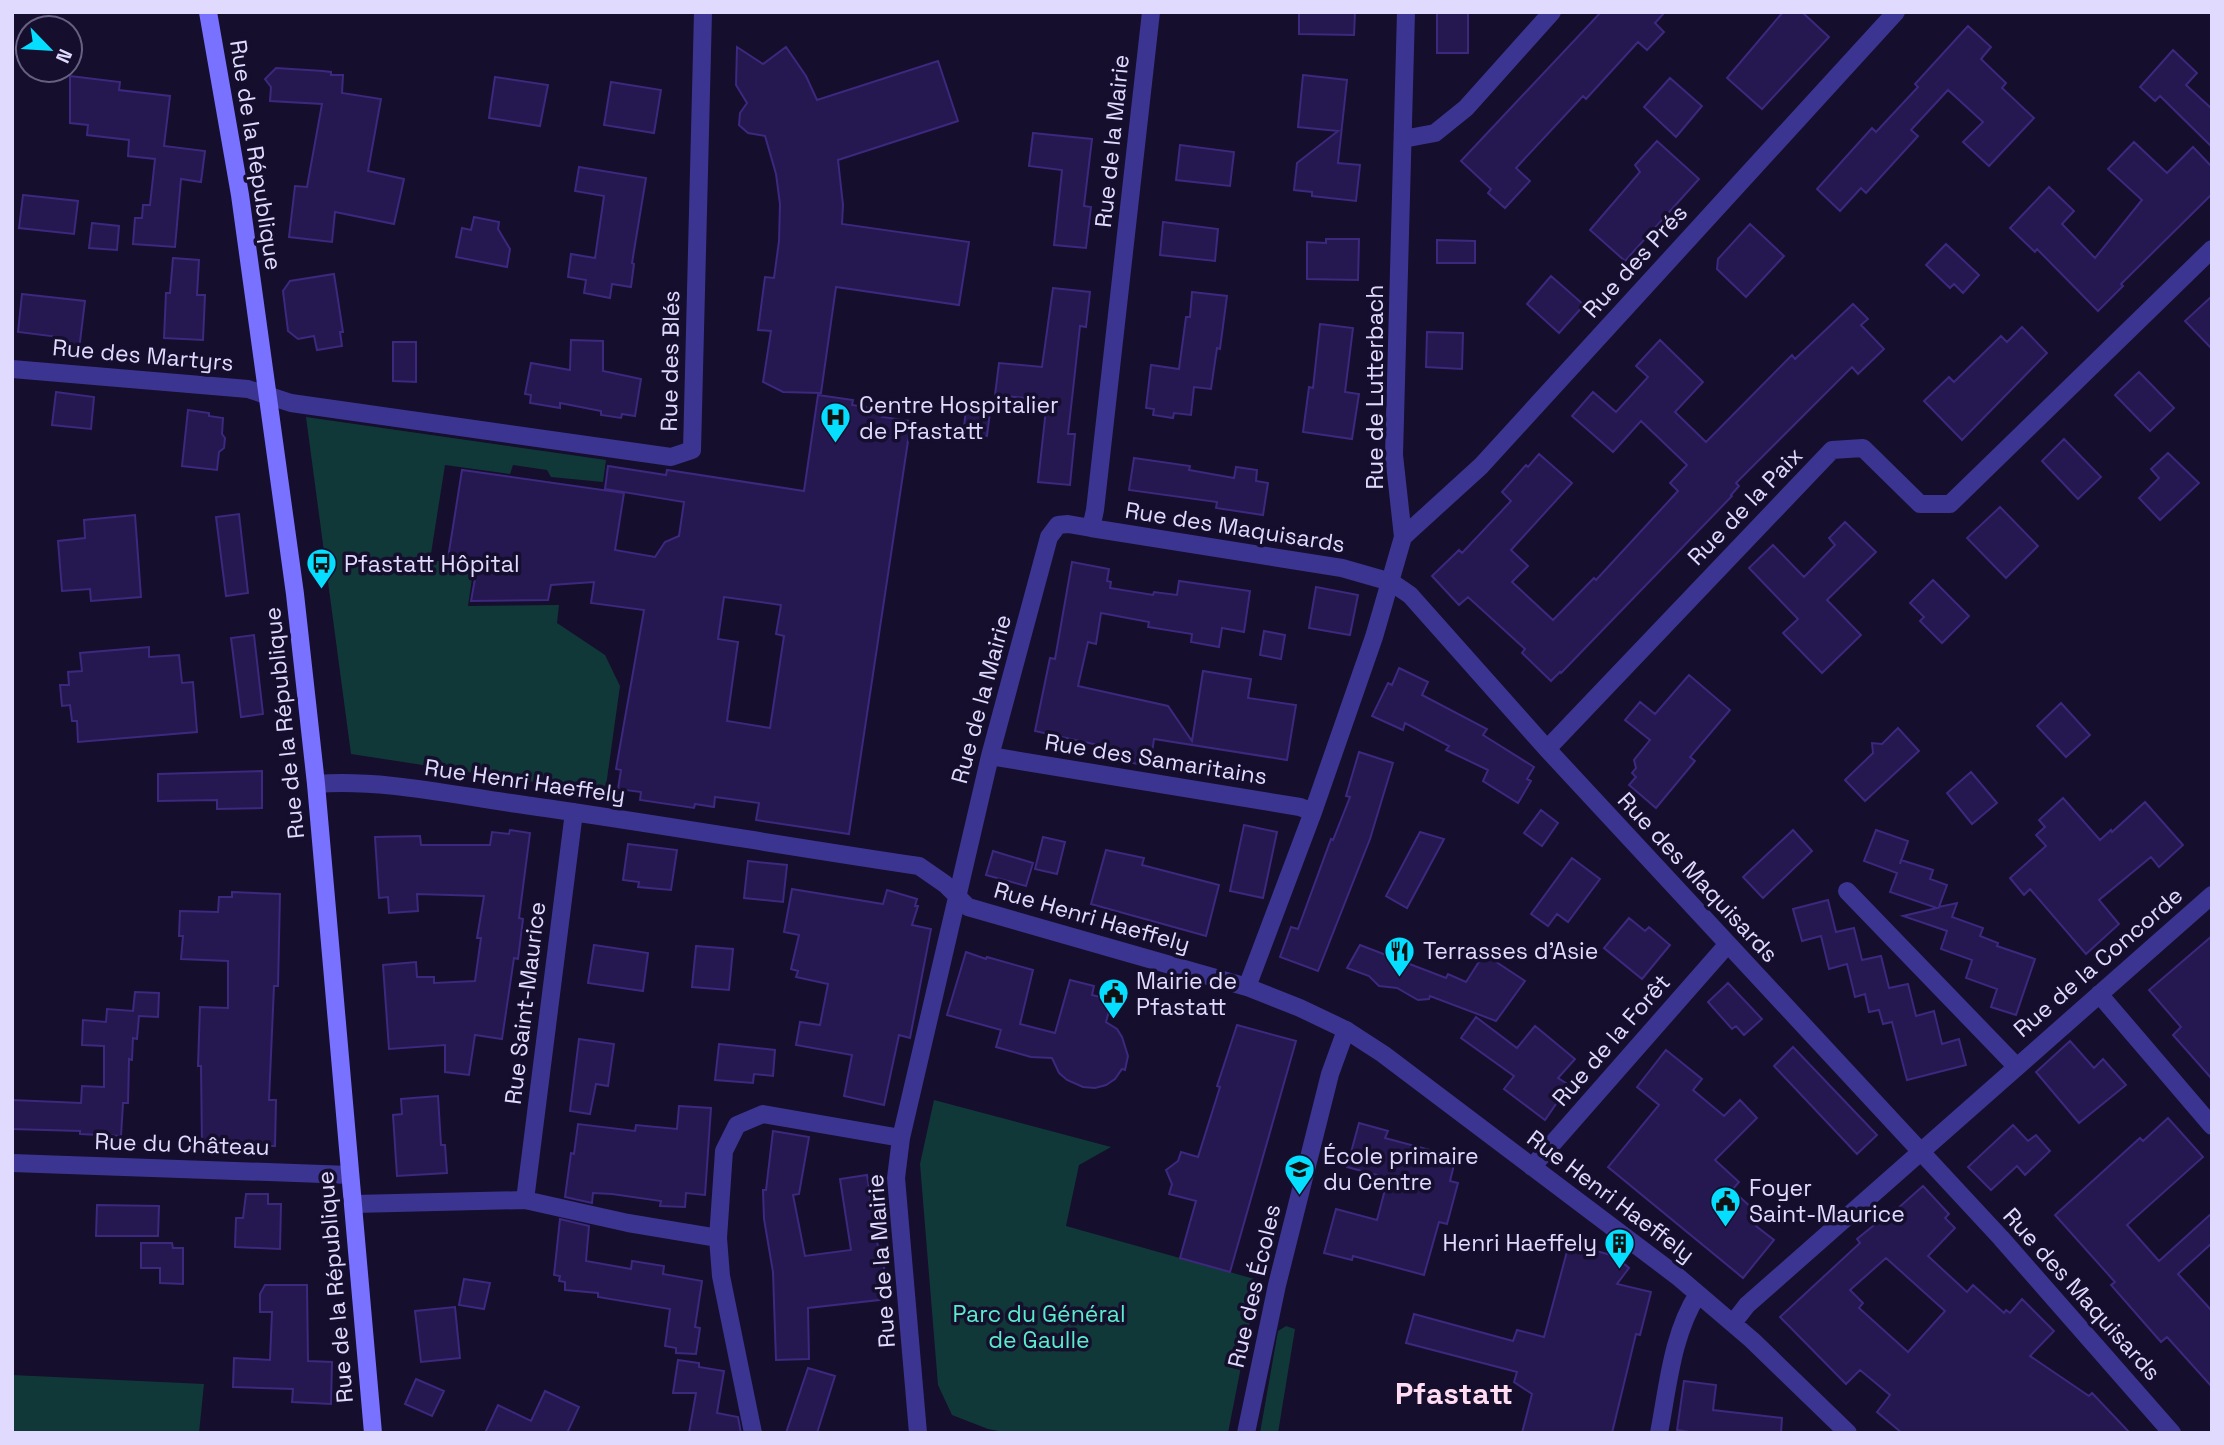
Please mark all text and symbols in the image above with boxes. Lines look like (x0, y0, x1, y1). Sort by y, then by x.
north arrow (14, 14, 84, 84)
street label: Rue de la République (223, 38, 289, 272)
text: N (50, 45, 78, 67)
street label: Rue de la Mairie (1088, 53, 1136, 229)
street label: Rue des Prés (1576, 198, 1694, 324)
street label: Rue de Lutterbach (1360, 285, 1390, 489)
street label: Rue des Blés (654, 290, 686, 432)
street label: Rue des Martyrs (51, 332, 235, 378)
place label: Centre Hospitalier de Pfastatt (859, 390, 1059, 446)
hospital icon: Centre Hospitalier de Pfastatt (819, 401, 853, 445)
street label: Rue de la Paix (1681, 440, 1809, 572)
street label: Rue des Maquisards (1123, 495, 1347, 559)
bus stop icon: Pfastatt Hôpital (304, 547, 338, 591)
place label: Pfastatt Hôpital (344, 549, 520, 579)
street label: Rue de la République (257, 606, 311, 840)
street label: Rue de la Mairie (944, 611, 1018, 787)
street label: Rue des Samaritains (1043, 727, 1269, 791)
street label: Rue Henri Haeffely (423, 752, 627, 810)
street label: Rue des Maquisards (1611, 785, 1785, 969)
street label: Rue Henri Haeffely (990, 875, 1194, 959)
street label: Rue de la Concorde (2007, 880, 2189, 1044)
street label: Rue Saint-Maurice (498, 900, 552, 1106)
restaurant icon: Terrasses d'Asie (1383, 934, 1417, 978)
place label: Terrasses d'Asie (1423, 936, 1598, 966)
place label: Mairie de Pfastatt (1136, 966, 1237, 1022)
street label: Rue de la Forêt (1545, 968, 1677, 1112)
public building icon: Mairie de Pfastatt (1096, 977, 1130, 1021)
street label: Rue Henri Haeffely (1521, 1123, 1701, 1269)
street label: Rue du Château (94, 1126, 270, 1162)
place label: École primaire du Centre (1323, 1141, 1479, 1197)
school or university icon: École primaire du Centre (1283, 1152, 1317, 1196)
street label: Rue de la République (310, 1170, 360, 1404)
street label: Rue de la Mairie (860, 1173, 902, 1349)
place label: Foyer Saint-Maurice (1749, 1173, 1905, 1229)
public building icon: Foyer Saint-Maurice (1709, 1184, 1743, 1228)
street label: Rue des Écoles (1221, 1201, 1287, 1371)
street label: Rue des Maquisards (1996, 1201, 2168, 1387)
building icon: Henri Haeffely (1603, 1226, 1637, 1270)
place label: Henri Haeffely (1442, 1228, 1597, 1258)
park label: Parc du Général de Gaulle (952, 1299, 1126, 1355)
district label: Pfastatt (1395, 1374, 1513, 1413)

